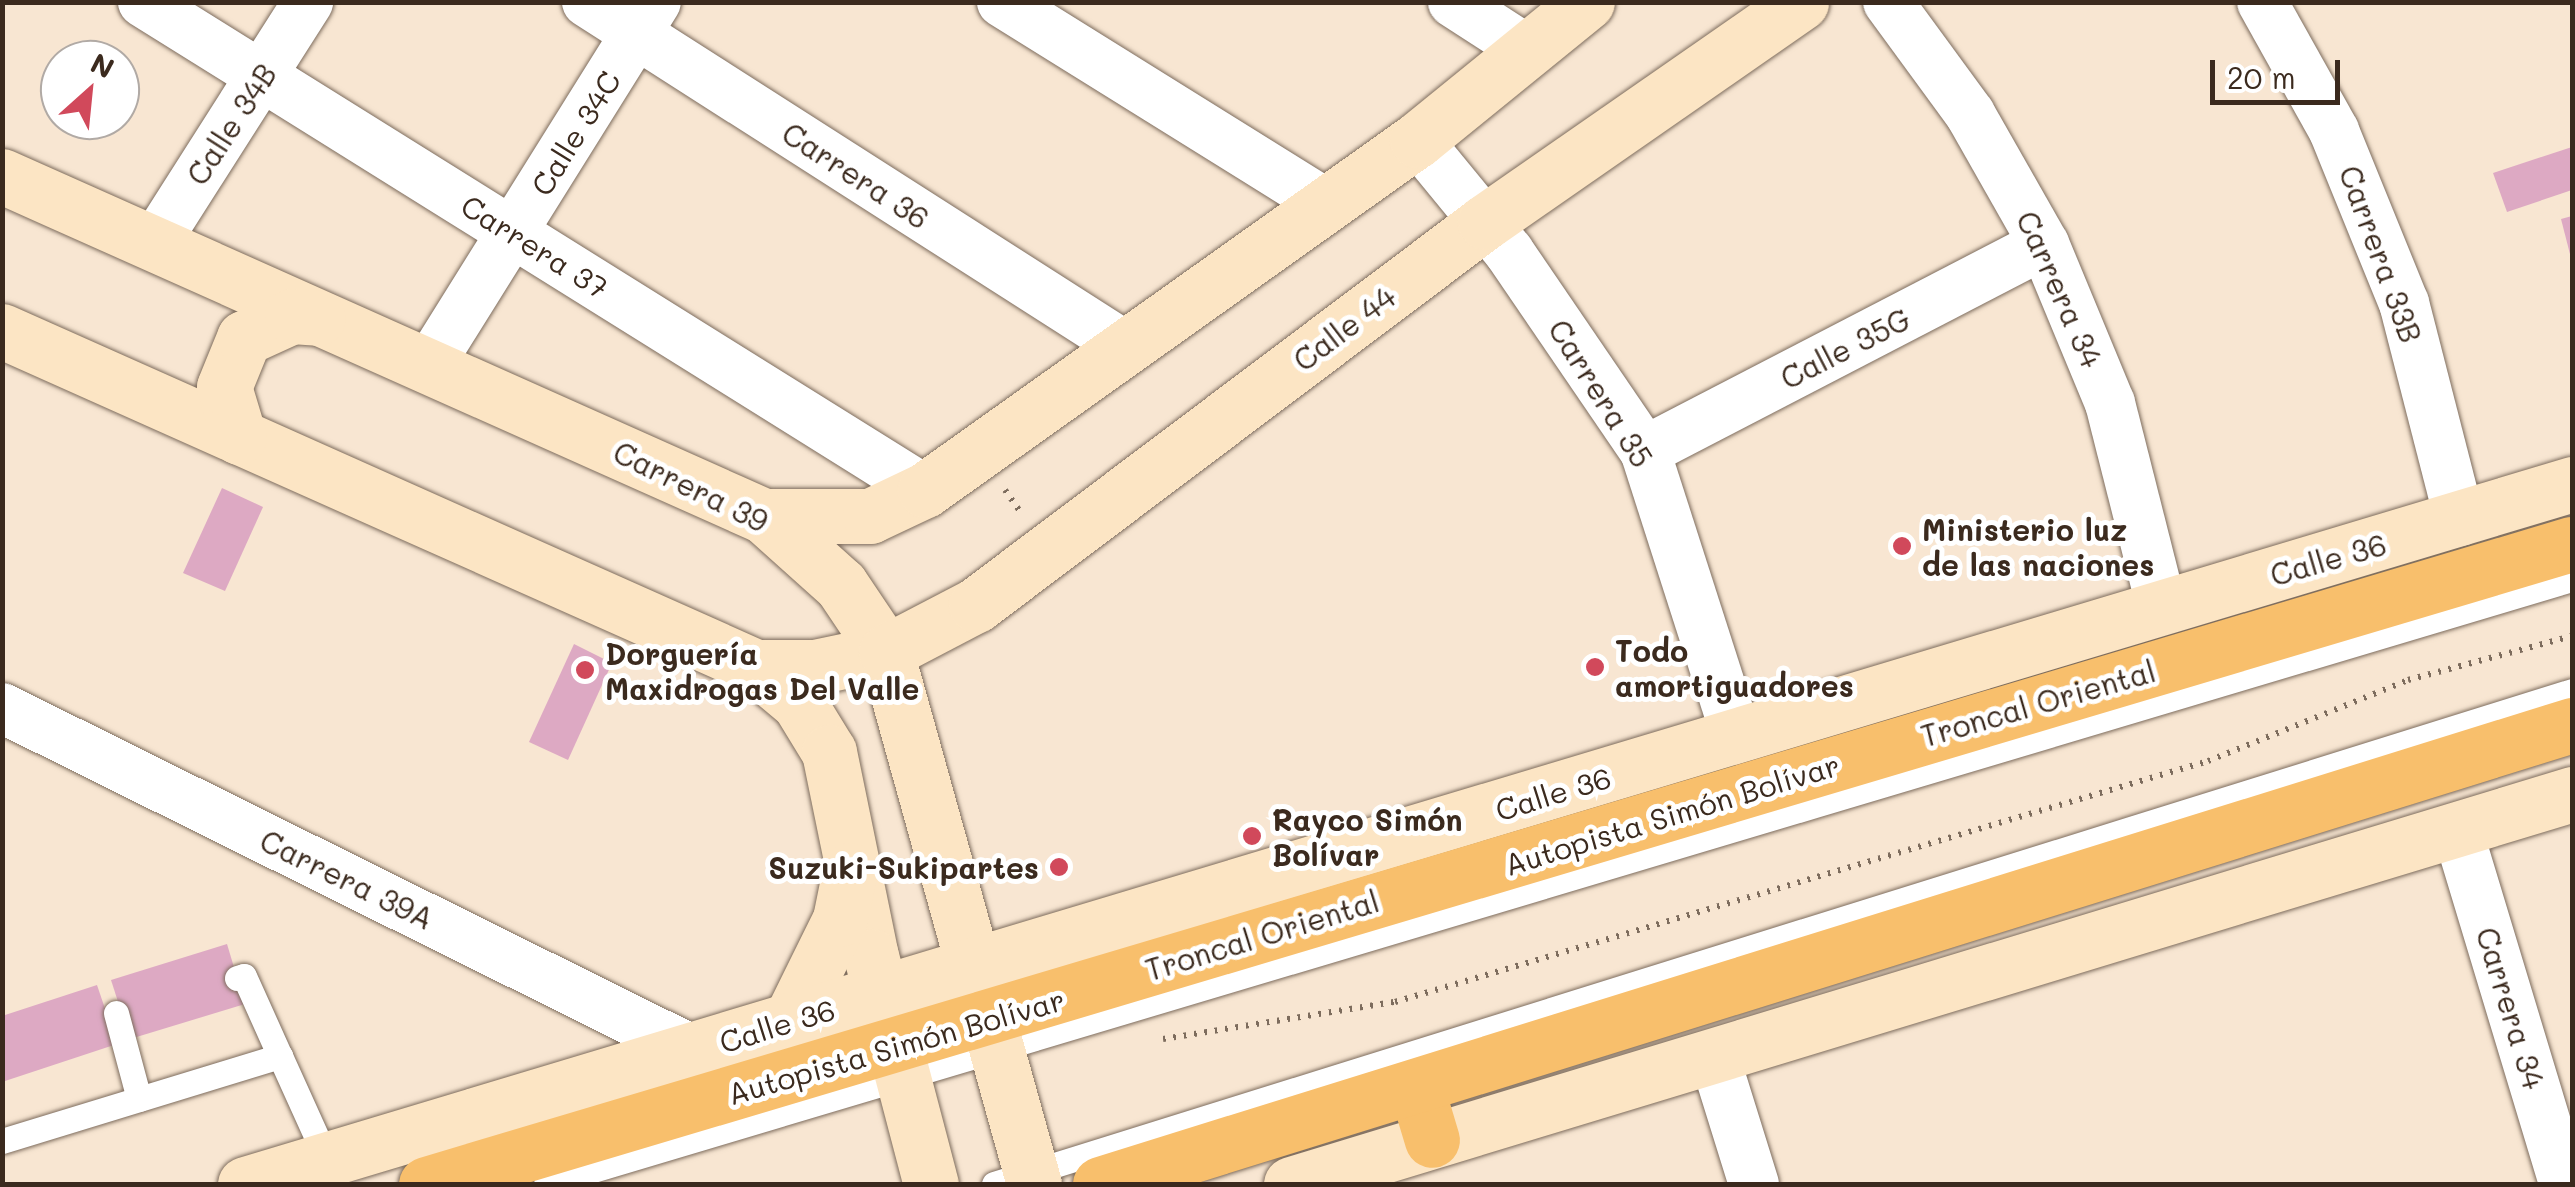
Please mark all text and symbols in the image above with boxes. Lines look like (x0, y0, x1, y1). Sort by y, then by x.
north arrow (40, 40, 140, 140)
scale bar (2215, 40, 2345, 102)
text: N (85, 44, 120, 86)
street label: Calle 34B (179, 57, 283, 191)
text: 20 m (2227, 57, 2296, 97)
street label: Calle 34C (523, 64, 627, 202)
street label: Carrera 36 (776, 114, 936, 236)
street label: Carrera 33B (2332, 160, 2430, 348)
street label: Carrera 37 (455, 187, 615, 305)
street label: Carrera 34 (2010, 205, 2110, 373)
street label: Calle 44 (1286, 278, 1402, 378)
street label: Calle 35G (1774, 300, 1916, 396)
street label: Carrera 35 (1541, 313, 1661, 473)
street label: Carrera 39 (608, 433, 774, 539)
place label: Ministerio luz de las naciones (1922, 511, 2154, 582)
street label: Calle 36 (2266, 525, 2390, 593)
marker: Ministerio luz de las naciones (1891, 535, 1913, 557)
place label: Todo amortiguadores (1615, 632, 1854, 702)
place label: Dorguería Maxidrogas Del Valle (605, 635, 919, 706)
street label: Troncal Oriental (1917, 652, 2159, 754)
marker: Todo amortiguadores (1584, 656, 1606, 678)
marker: Dorguería Maxidrogas Del Valle (574, 659, 596, 681)
street label: Autopista Simón Bolívar (1500, 746, 1844, 882)
street label: Calle 36 (1491, 758, 1615, 828)
place label: Rayco Simón Bolívar (1272, 801, 1463, 872)
street label: Carrera 39A (255, 822, 439, 936)
marker: Rayco Simón Bolívar (1241, 825, 1263, 847)
place label: Suzuki-Sukipartes (768, 849, 1039, 885)
marker: Suzuki-Sukipartes (1048, 856, 1070, 878)
street label: Troncal Oriental (1141, 882, 1383, 988)
street label: Carrera 34 (2469, 923, 2553, 1093)
street label: Autopista Simón Bolívar (723, 981, 1069, 1111)
street label: Calle 36 (715, 990, 839, 1060)

